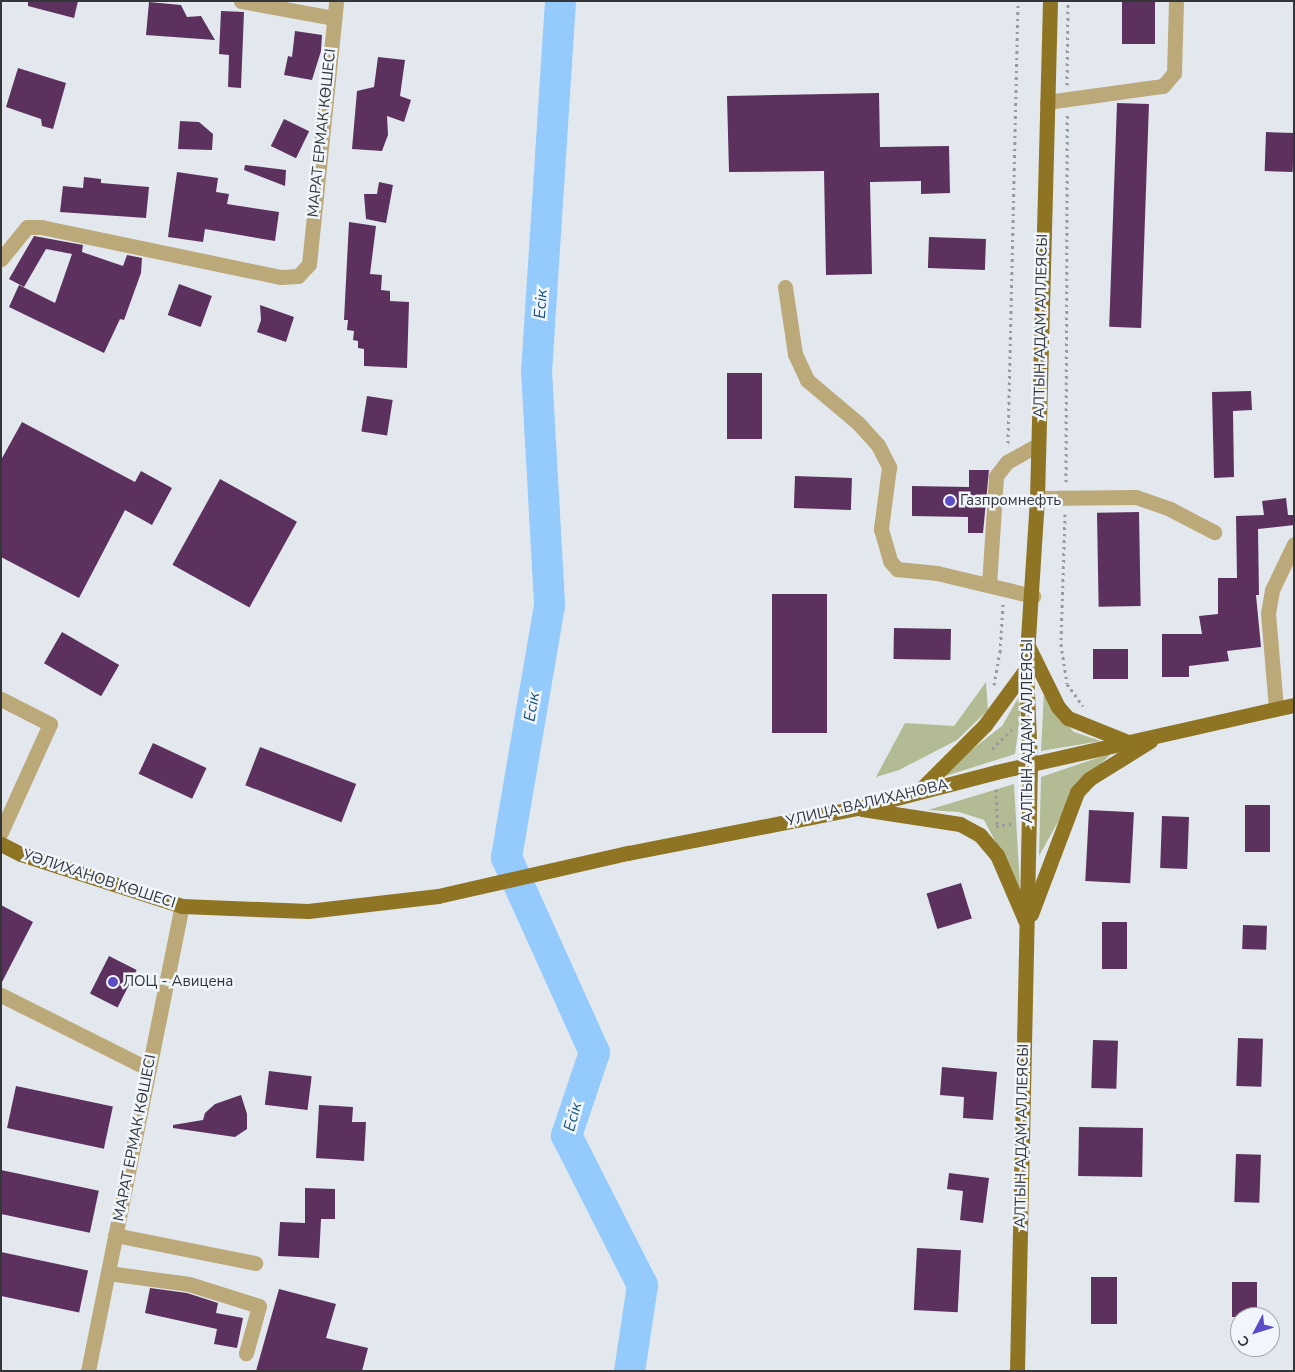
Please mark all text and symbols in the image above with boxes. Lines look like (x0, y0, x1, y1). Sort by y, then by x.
street label: МАРАТ ЕРМАК КӨШЕСІ (304, 48, 340, 218)
street label: АЛТЫН АДАМ АЛЛЕЯСЫ (1030, 234, 1052, 418)
water label: Есік (530, 289, 552, 319)
place label: Газпромнефть (960, 492, 1061, 510)
marker: Газпромнефть (944, 495, 956, 507)
street label: АЛТЫН АДАМ АЛЛЕЯСЫ (1019, 639, 1037, 823)
water label: Есік (520, 691, 544, 723)
street label: УЛИЦА ВАЛИХАНОВА (784, 776, 950, 830)
street label: УӘЛИХАНОВ КӨШЕСІ (20, 846, 178, 912)
place label: ЛОЦ - Авицена (123, 973, 233, 991)
marker: ЛОЦ - Авицена (107, 976, 119, 988)
street label: АЛТЫН АДАМ АЛЛЕЯСЫ (1011, 1044, 1033, 1228)
street label: МАРАТ ЕРМАК КӨШЕСІ (110, 1053, 160, 1223)
water label: Есік (560, 1100, 586, 1134)
north arrow (1230, 1307, 1280, 1357)
text: С (1234, 1332, 1254, 1351)

